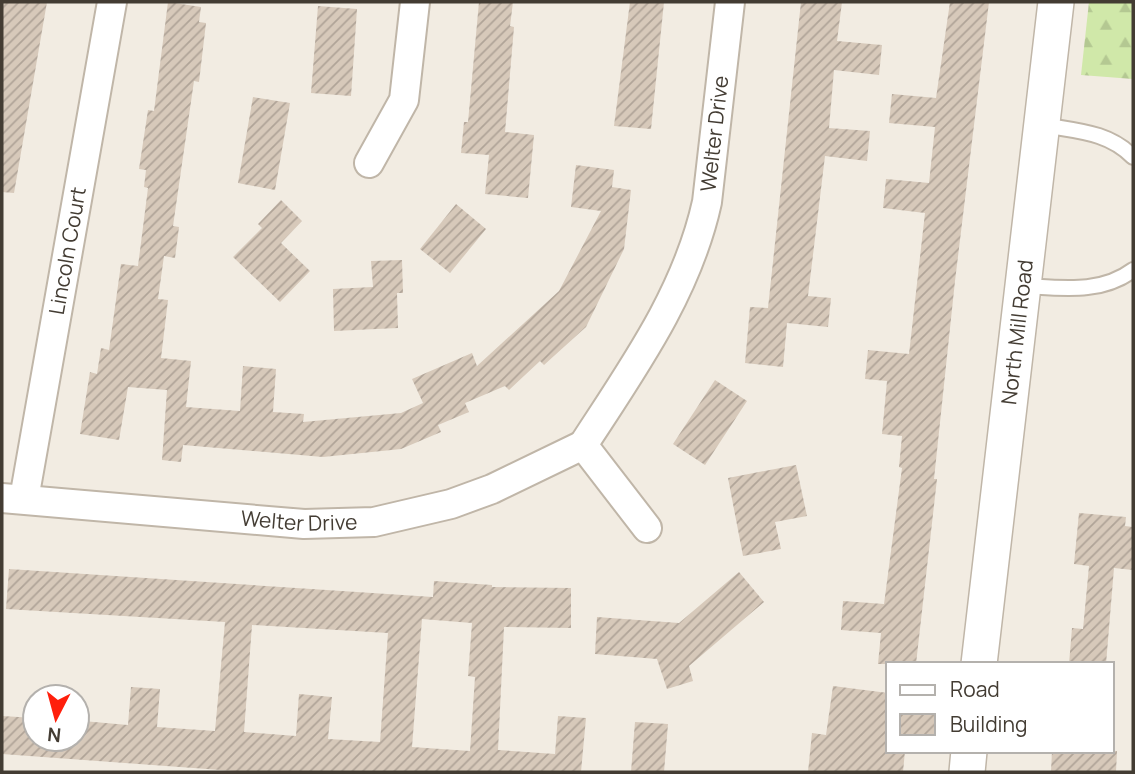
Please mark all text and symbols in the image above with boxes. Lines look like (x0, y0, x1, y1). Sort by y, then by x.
street label: Welter Drive (693, 74, 734, 193)
street label: Lincoln Court (42, 185, 92, 317)
street label: North Mill Road (994, 258, 1039, 406)
street label: Welter Drive (240, 504, 358, 537)
legend (886, 662, 1114, 753)
text: Road (950, 675, 1000, 703)
north arrow (21, 683, 91, 753)
text: Building (950, 710, 1027, 738)
text: N (46, 721, 62, 749)

